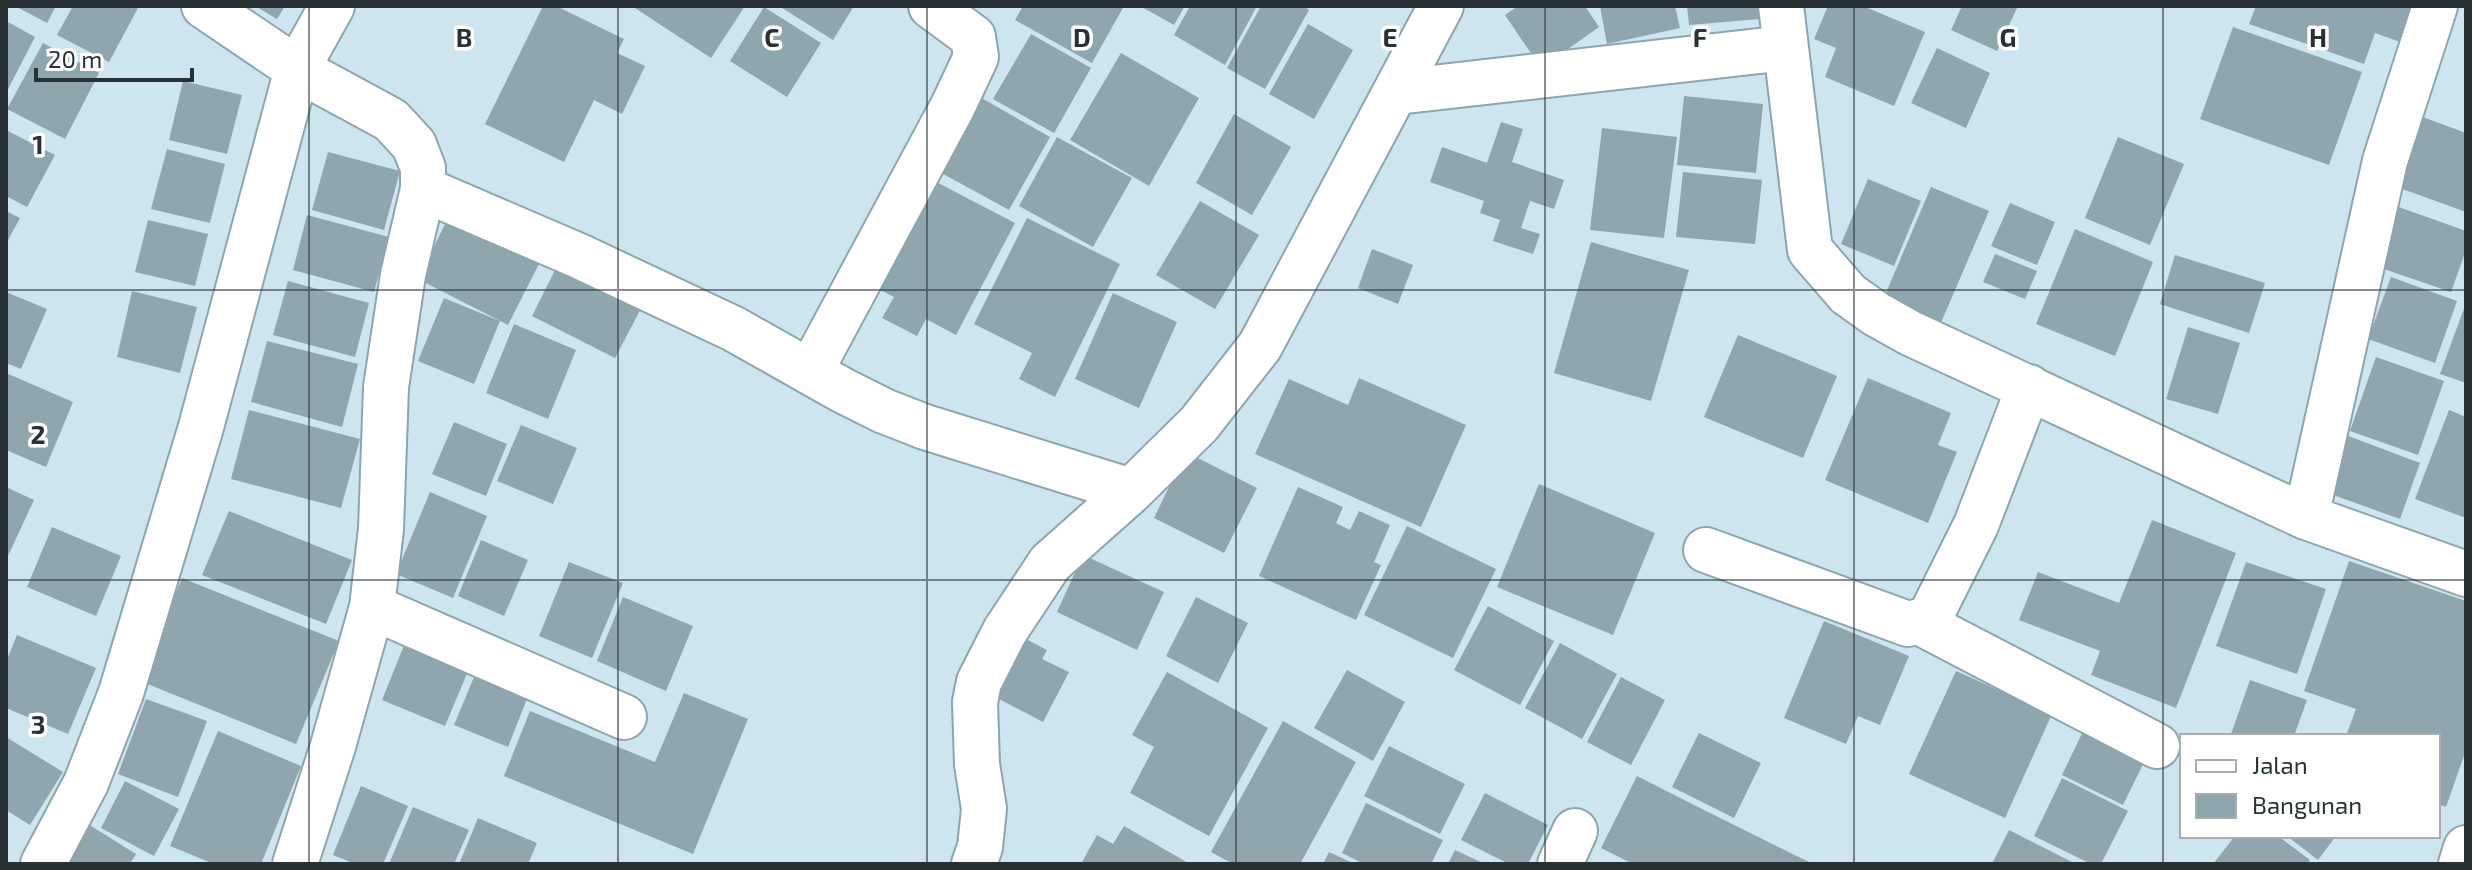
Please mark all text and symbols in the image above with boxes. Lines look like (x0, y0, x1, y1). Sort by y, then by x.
text: B (456, 21, 472, 52)
text: C (764, 21, 780, 52)
text: D (1073, 21, 1091, 52)
text: E (1382, 21, 1398, 52)
text: F (1693, 21, 1707, 52)
text: G (2000, 21, 2016, 52)
text: H (2309, 21, 2327, 52)
scale bar (36, 32, 192, 82)
text: 20 m (48, 44, 102, 73)
text: 1 (32, 128, 44, 159)
text: 2 (30, 418, 46, 449)
text: 3 (31, 708, 45, 739)
legend (2180, 734, 2440, 838)
text: Jalan (2252, 750, 2308, 779)
text: Bangunan (2252, 790, 2362, 819)

